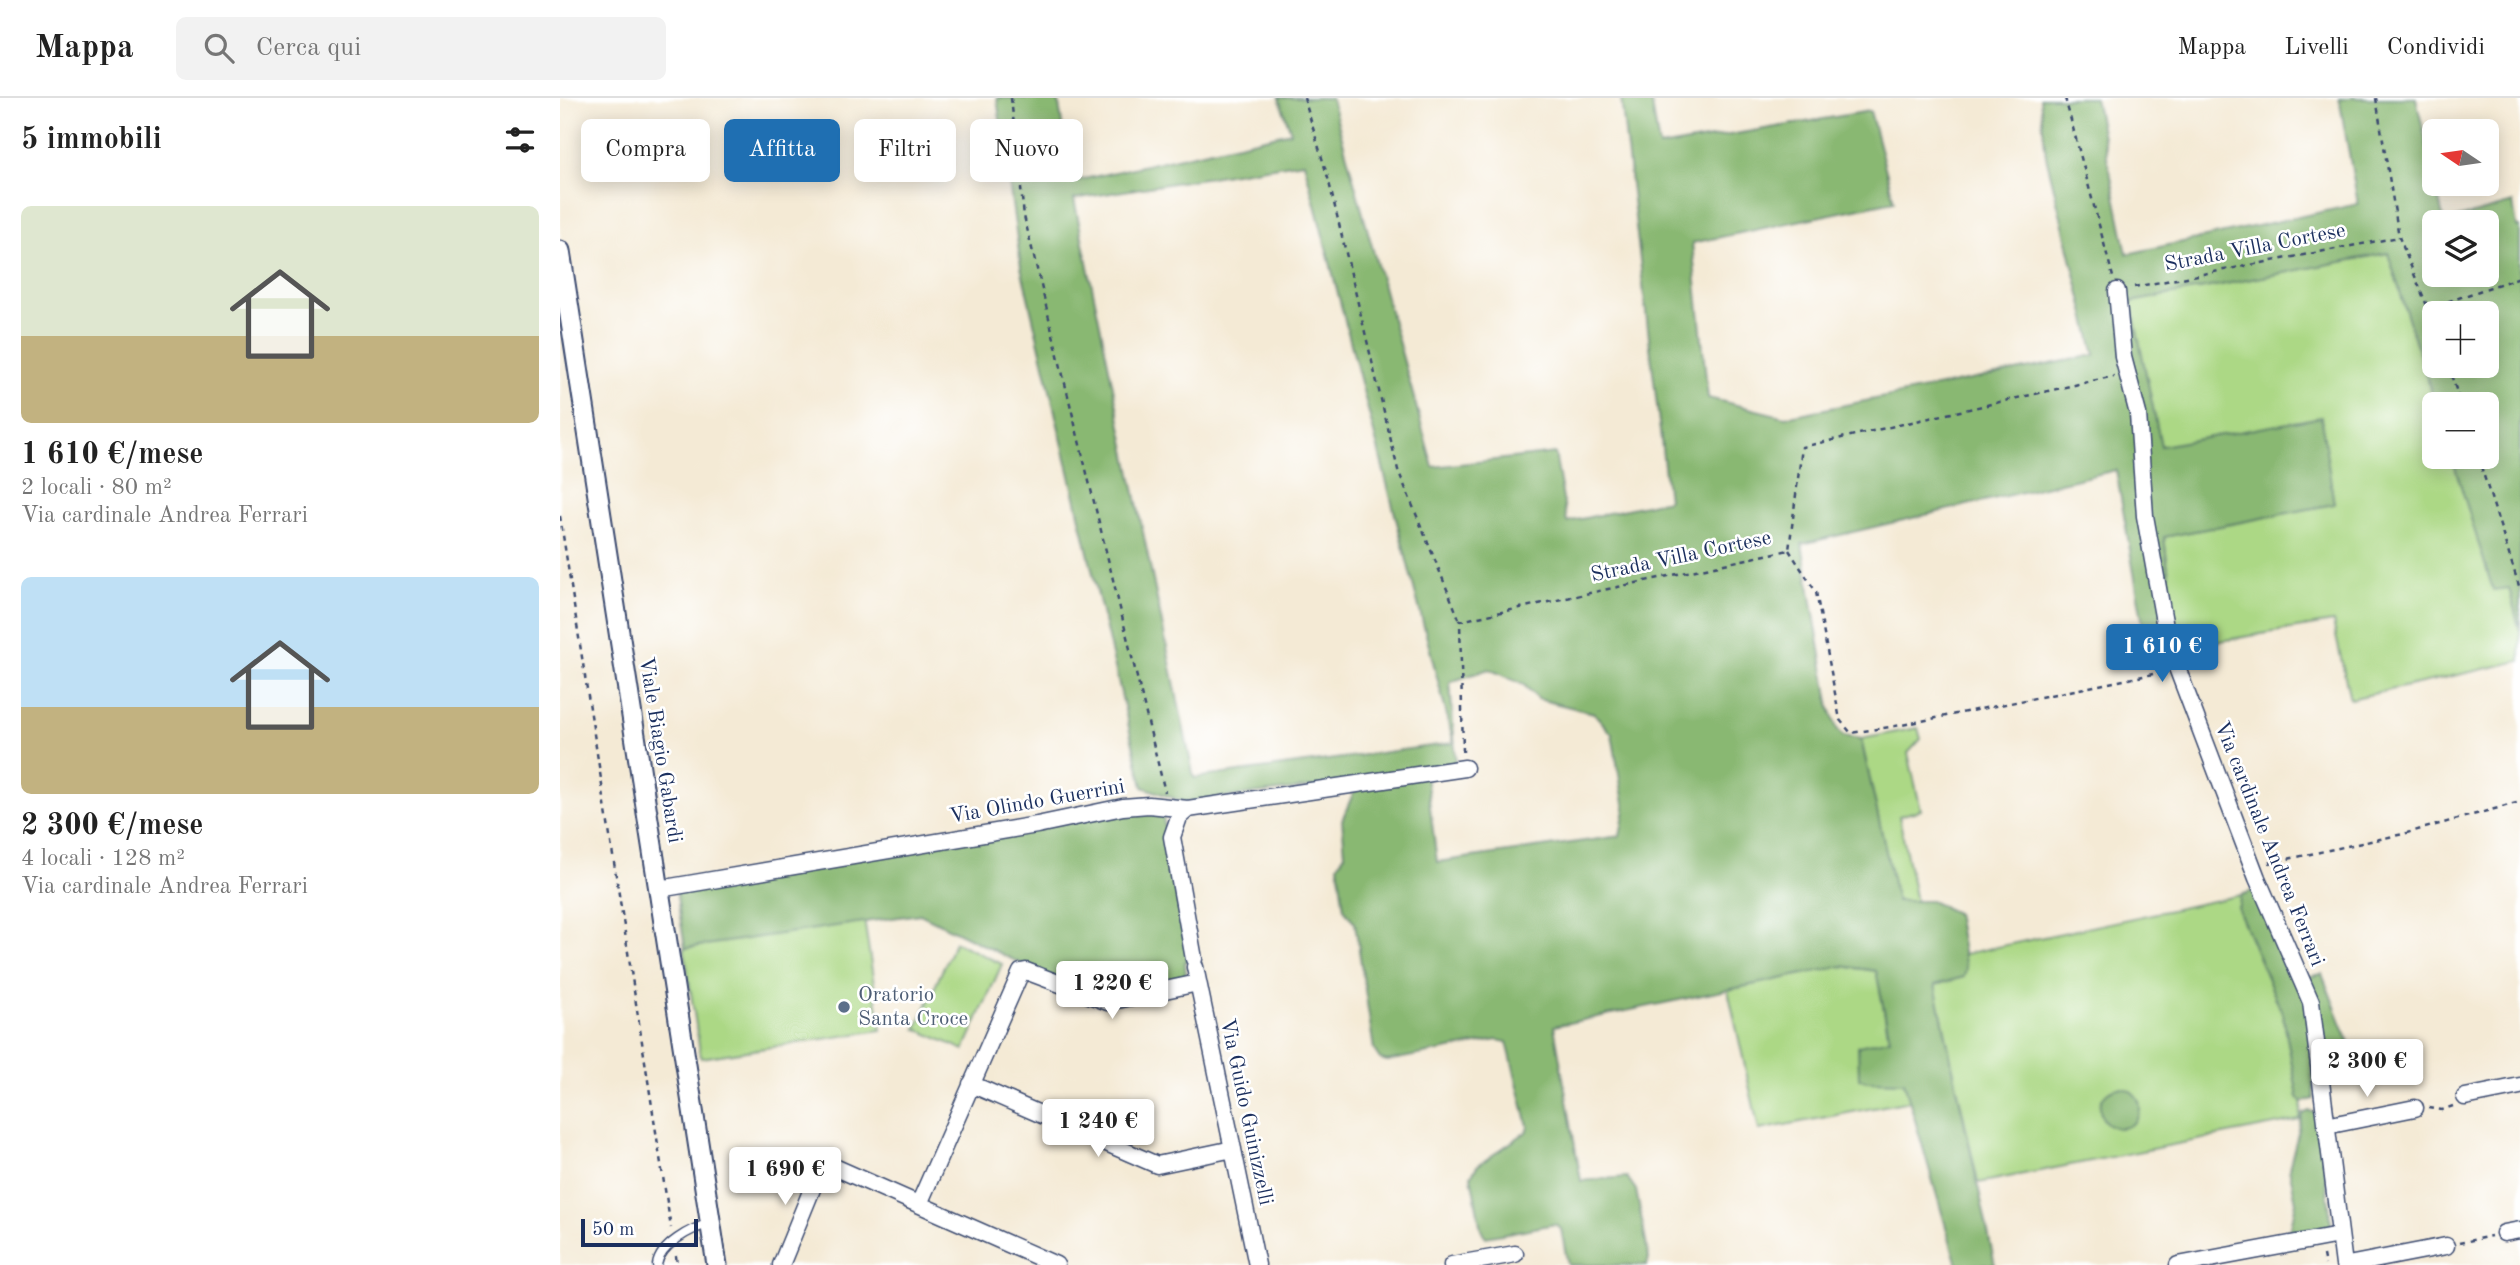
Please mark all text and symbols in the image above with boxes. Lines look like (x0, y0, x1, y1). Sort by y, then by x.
search box (176, 17, 666, 80)
icon: search (200, 29, 238, 67)
text: Mappa (35, 32, 134, 65)
text: Cerca qui (256, 35, 361, 61)
text: Mappa (2178, 36, 2246, 60)
text: Livelli (2284, 36, 2349, 60)
text: Condividi (2387, 36, 2485, 60)
chip: Compra (581, 119, 710, 182)
chip: Affitta (724, 119, 840, 182)
chip: Filtri (854, 119, 956, 182)
chip: Nuovo (970, 119, 1083, 182)
north arrow (2422, 119, 2499, 196)
map controls (2422, 119, 2499, 469)
icon: filters (501, 121, 539, 159)
text: 5 immobili (21, 125, 162, 155)
button: layers (2422, 210, 2499, 287)
street label: Strada Villa Cortese (2163, 220, 2347, 276)
icon: home (217, 251, 343, 377)
button: + (2422, 301, 2499, 378)
button: − (2422, 392, 2499, 469)
text: 1 610 €/mese (21, 440, 204, 470)
text: 2 locali · 80 m² (21, 476, 172, 499)
text: Via cardinale Andrea Ferrari (21, 504, 308, 527)
street label: Strada Villa Cortese (1589, 528, 1773, 586)
icon: home (217, 622, 343, 748)
pin: 1 610 € (2097, 624, 2227, 684)
text: 1 610 € (2122, 635, 2202, 658)
street label: Viale Biagio Gabardi (635, 655, 685, 845)
street label: Via cardinale Andrea Ferrari (2210, 719, 2328, 969)
street label: Via Olindo Guerrini (948, 776, 1126, 828)
text: 2 300 €/mese (21, 811, 204, 841)
text: 4 locali · 128 m² (21, 847, 185, 870)
text: Via cardinale Andrea Ferrari (21, 875, 308, 898)
pin: 1 220 € (1047, 962, 1177, 1021)
text: 1 220 € (1072, 972, 1152, 995)
place label: Oratorio Santa Croce (858, 985, 968, 1030)
marker: Oratorio Santa Croce (836, 999, 852, 1015)
street label: Via Guido Guinizzelli (1216, 1017, 1276, 1207)
pin: 2 300 € (2302, 1040, 2432, 1099)
text: 2 300 € (2327, 1050, 2407, 1073)
pin: 1 240 € (1033, 1100, 1163, 1159)
text: 1 240 € (1058, 1110, 1138, 1133)
pin: 1 690 € (720, 1148, 850, 1207)
text: 1 690 € (745, 1158, 825, 1181)
scale bar (581, 1216, 698, 1248)
text: 50 m (592, 1221, 634, 1240)

